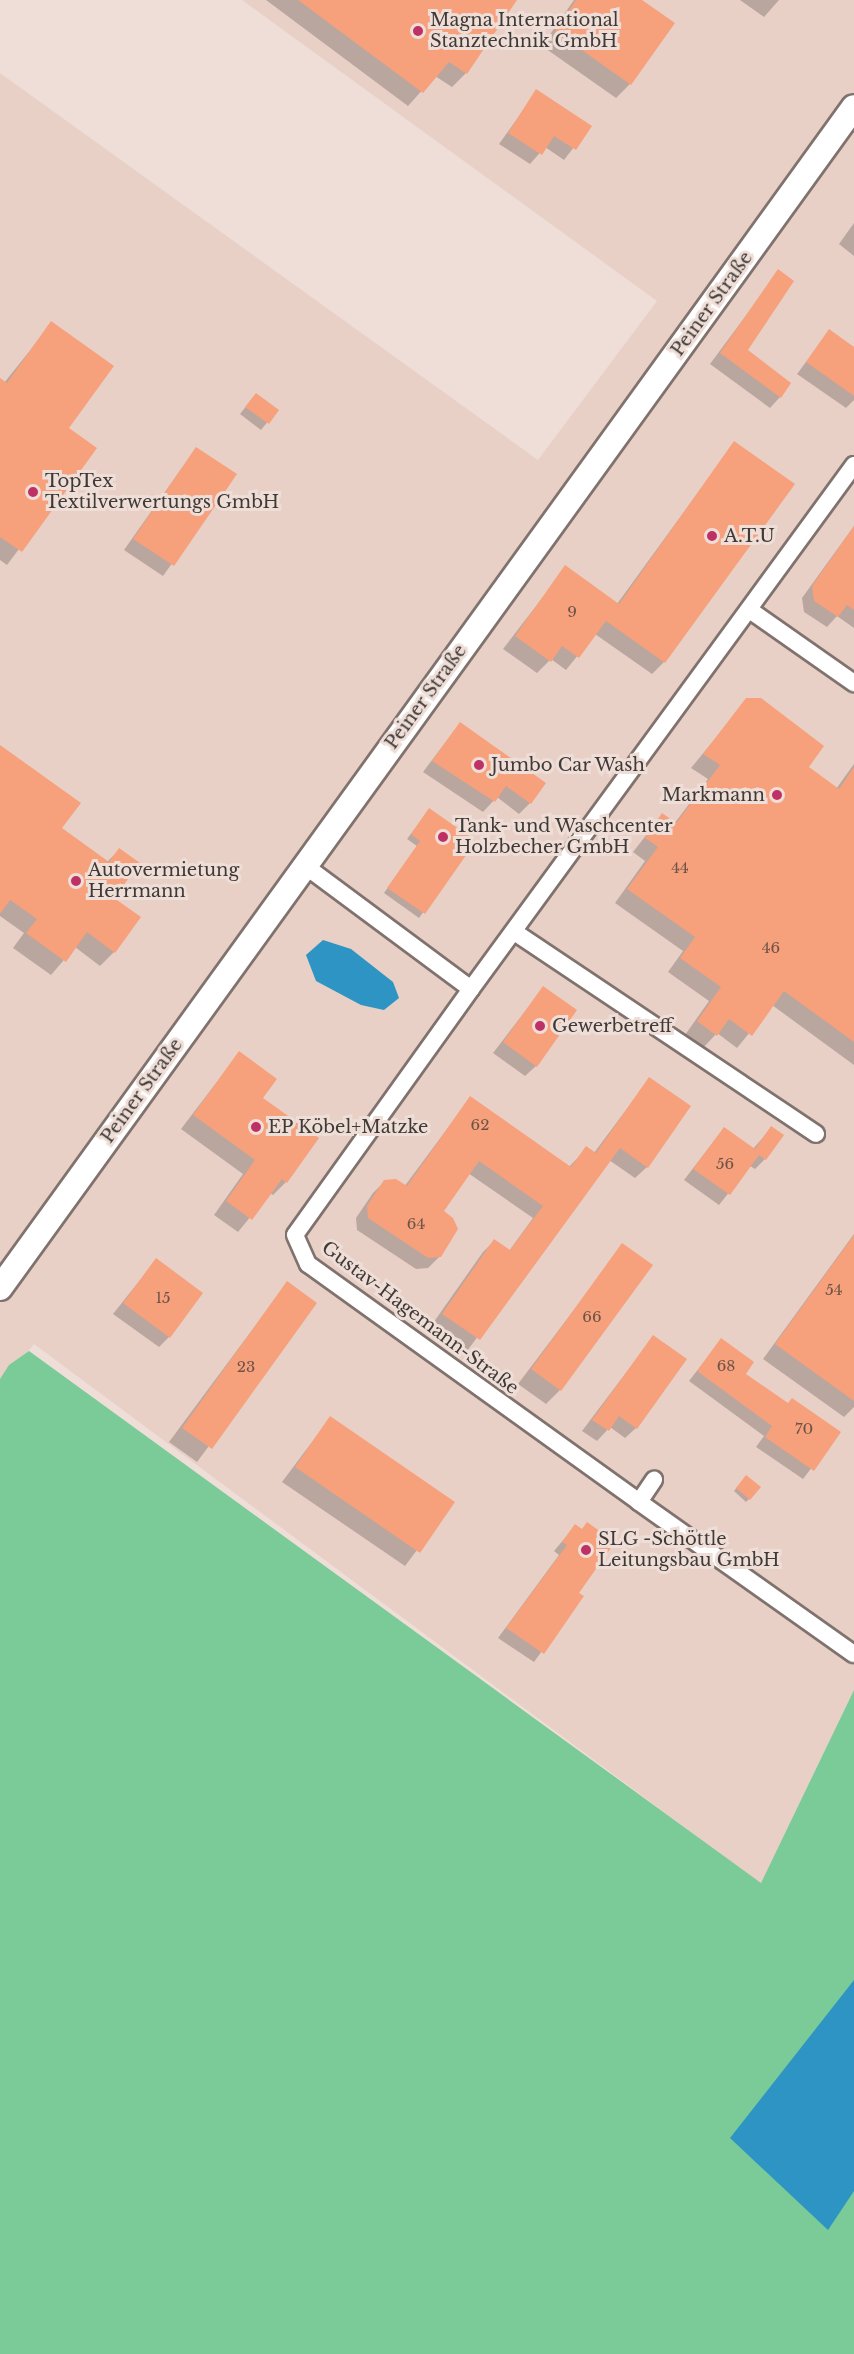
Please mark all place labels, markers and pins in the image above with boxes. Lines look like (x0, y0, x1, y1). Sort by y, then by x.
place label: Magna International Stanztechnik GmbH (430, 10, 619, 52)
marker: Magna International Stanztechnik GmbH (411, 24, 425, 38)
place label: TopTex Textilverwertungs GmbH (45, 471, 279, 514)
marker: TopTex Textilverwertungs GmbH (26, 485, 40, 499)
place label: A.T.U (724, 525, 775, 547)
marker: A.T.U (705, 529, 719, 543)
place label: Jumbo Car Wash (491, 754, 646, 776)
marker: Jumbo Car Wash (472, 758, 486, 772)
place label: Markmann (662, 784, 765, 806)
marker: Markmann (770, 788, 784, 802)
place label: Tank- und Waschcenter Holzbecher GmbH (455, 816, 673, 858)
marker: Tank- und Waschcenter Holzbecher GmbH (436, 830, 450, 844)
place label: Autovermietung Herrmann (88, 860, 239, 902)
marker: Autovermietung Herrmann (69, 874, 83, 888)
place label: Gewerbetreff (552, 1015, 672, 1037)
marker: Gewerbetreff (533, 1019, 547, 1033)
place label: EP Köbel+Matzke (268, 1116, 429, 1138)
marker: EP Köbel+Matzke (249, 1120, 263, 1134)
place label: SLG -Schöttle Leitungsbau GmbH (598, 1529, 780, 1572)
marker: SLG -Schöttle Leitungsbau GmbH (579, 1543, 593, 1557)

